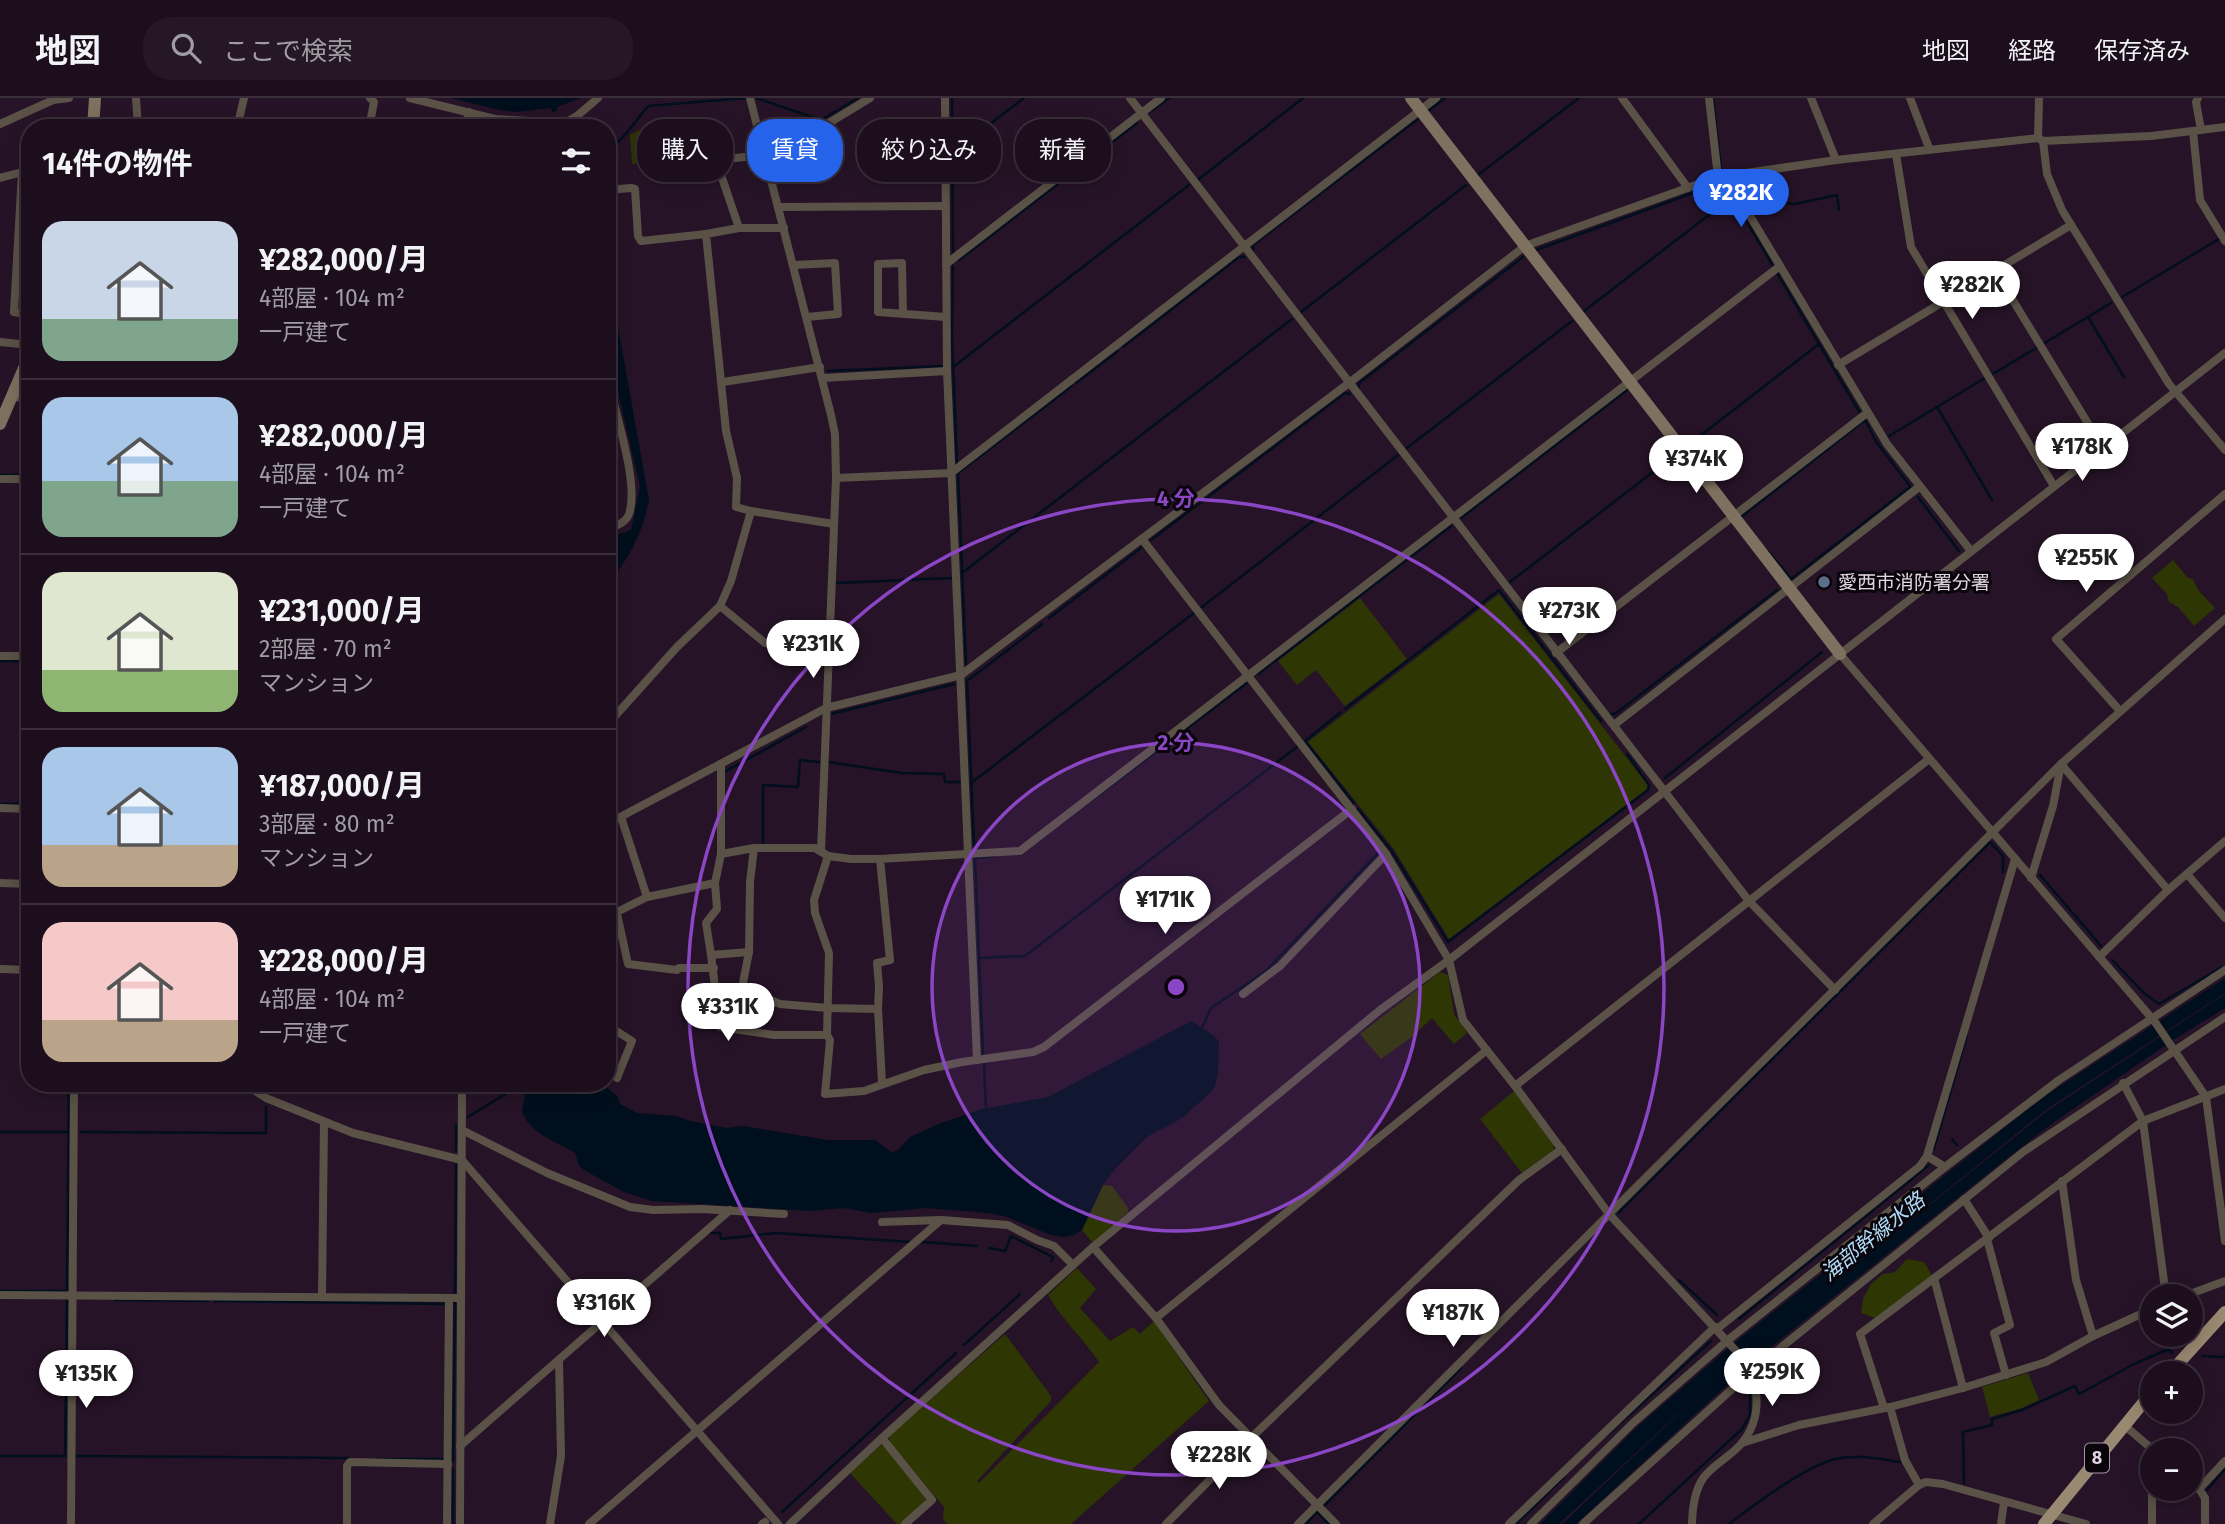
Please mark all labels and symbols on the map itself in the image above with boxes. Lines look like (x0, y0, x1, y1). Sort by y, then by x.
pin: ¥282K (1692, 170, 1790, 229)
pin: ¥282K (1923, 262, 2021, 321)
pin: ¥178K (2033, 424, 2131, 483)
pin: ¥374K (1647, 436, 1745, 495)
text: 4 分 (1157, 486, 1195, 512)
pin: ¥255K (2037, 534, 2135, 594)
place label: 愛西市消防署分署 (1838, 571, 1990, 594)
marker: 愛西市消防署分署 (1816, 574, 1832, 590)
pin: ¥273K (1520, 588, 1618, 647)
pin: ¥231K (764, 620, 862, 680)
text: 2 分 (1158, 730, 1194, 756)
pin: ¥171K (1116, 876, 1214, 936)
centre of rings (1164, 975, 1188, 999)
pin: ¥331K (679, 984, 777, 1043)
water label: 海部幹線水路 (1816, 1186, 1932, 1287)
pin: ¥316K (555, 1280, 653, 1339)
pin: ¥187K (1404, 1290, 1502, 1349)
pin: ¥259K (1723, 1348, 1821, 1408)
pin: ¥135K (37, 1350, 135, 1410)
pin: ¥228K (1170, 1432, 1268, 1491)
road number: 8 (2085, 1443, 2109, 1472)

